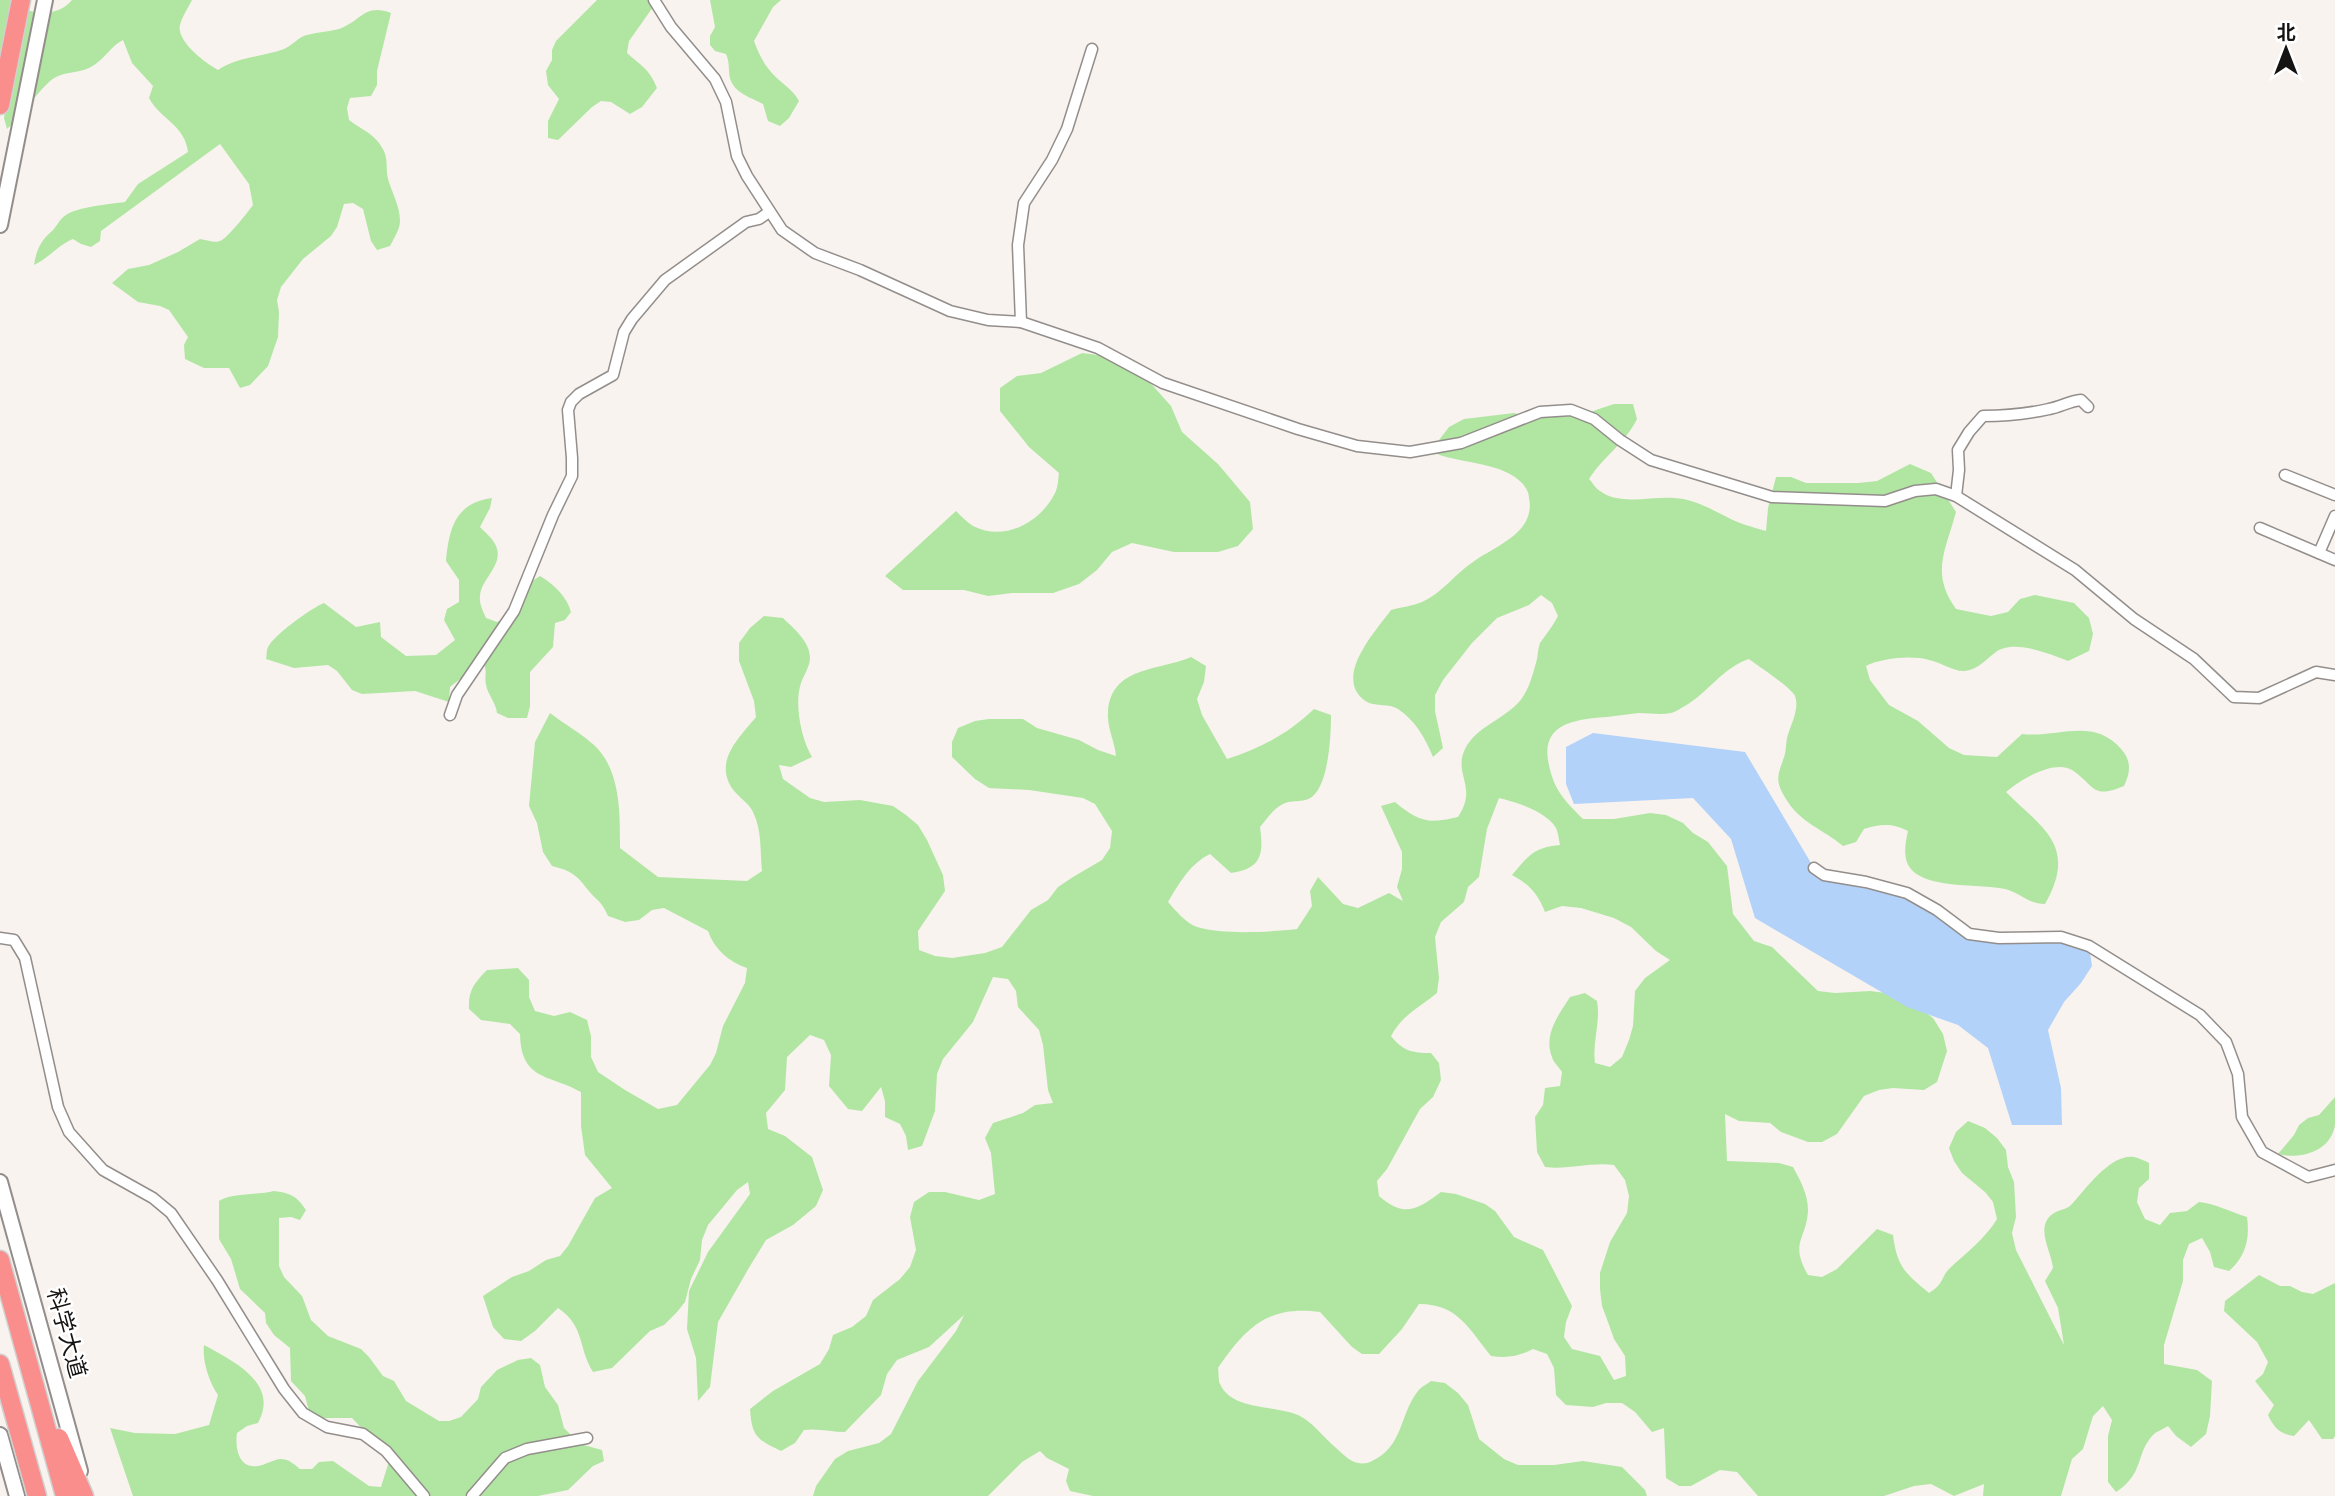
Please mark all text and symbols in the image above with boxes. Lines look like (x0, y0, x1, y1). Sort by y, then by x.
north arrow (2251, 14, 2321, 84)
text: 北 (2276, 21, 2296, 44)
street label: 科学大道 (42, 1285, 91, 1381)

